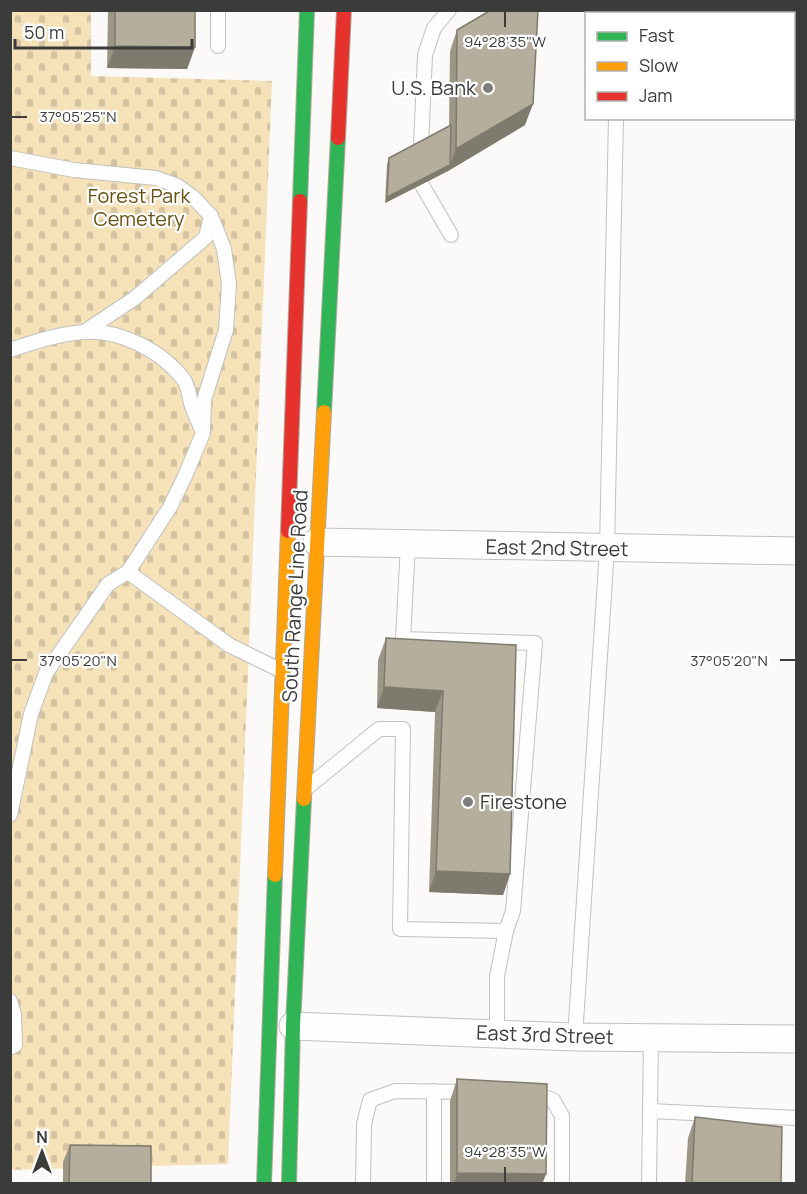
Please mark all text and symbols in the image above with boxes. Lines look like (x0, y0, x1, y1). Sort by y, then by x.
scale bar (15, 12, 192, 50)
legend (585, 12, 795, 120)
text: 50 m (24, 20, 64, 44)
text: Fast (639, 23, 674, 47)
text: 94°28'35"W (464, 31, 546, 52)
text: Slow (639, 53, 679, 77)
place label: U.S. Bank (391, 74, 477, 101)
marker: U.S. Bank (481, 81, 495, 95)
text: Jam (639, 83, 673, 107)
text: 37°05'25"N (40, 106, 116, 127)
park label: Forest Park Cemetery (88, 182, 191, 232)
street label: South Range Line Road (275, 489, 314, 703)
street label: East 2nd Street (485, 533, 629, 562)
text: 37°05'20"N (39, 650, 117, 671)
text: 37°05'20"N (690, 650, 768, 671)
place label: Firestone (480, 788, 567, 815)
marker: Firestone (461, 795, 475, 809)
street label: East 3rd Street (476, 1019, 614, 1050)
north arrow (12, 1122, 72, 1182)
text: N (36, 1126, 48, 1148)
text: 94°28'35"W (464, 1141, 546, 1162)

